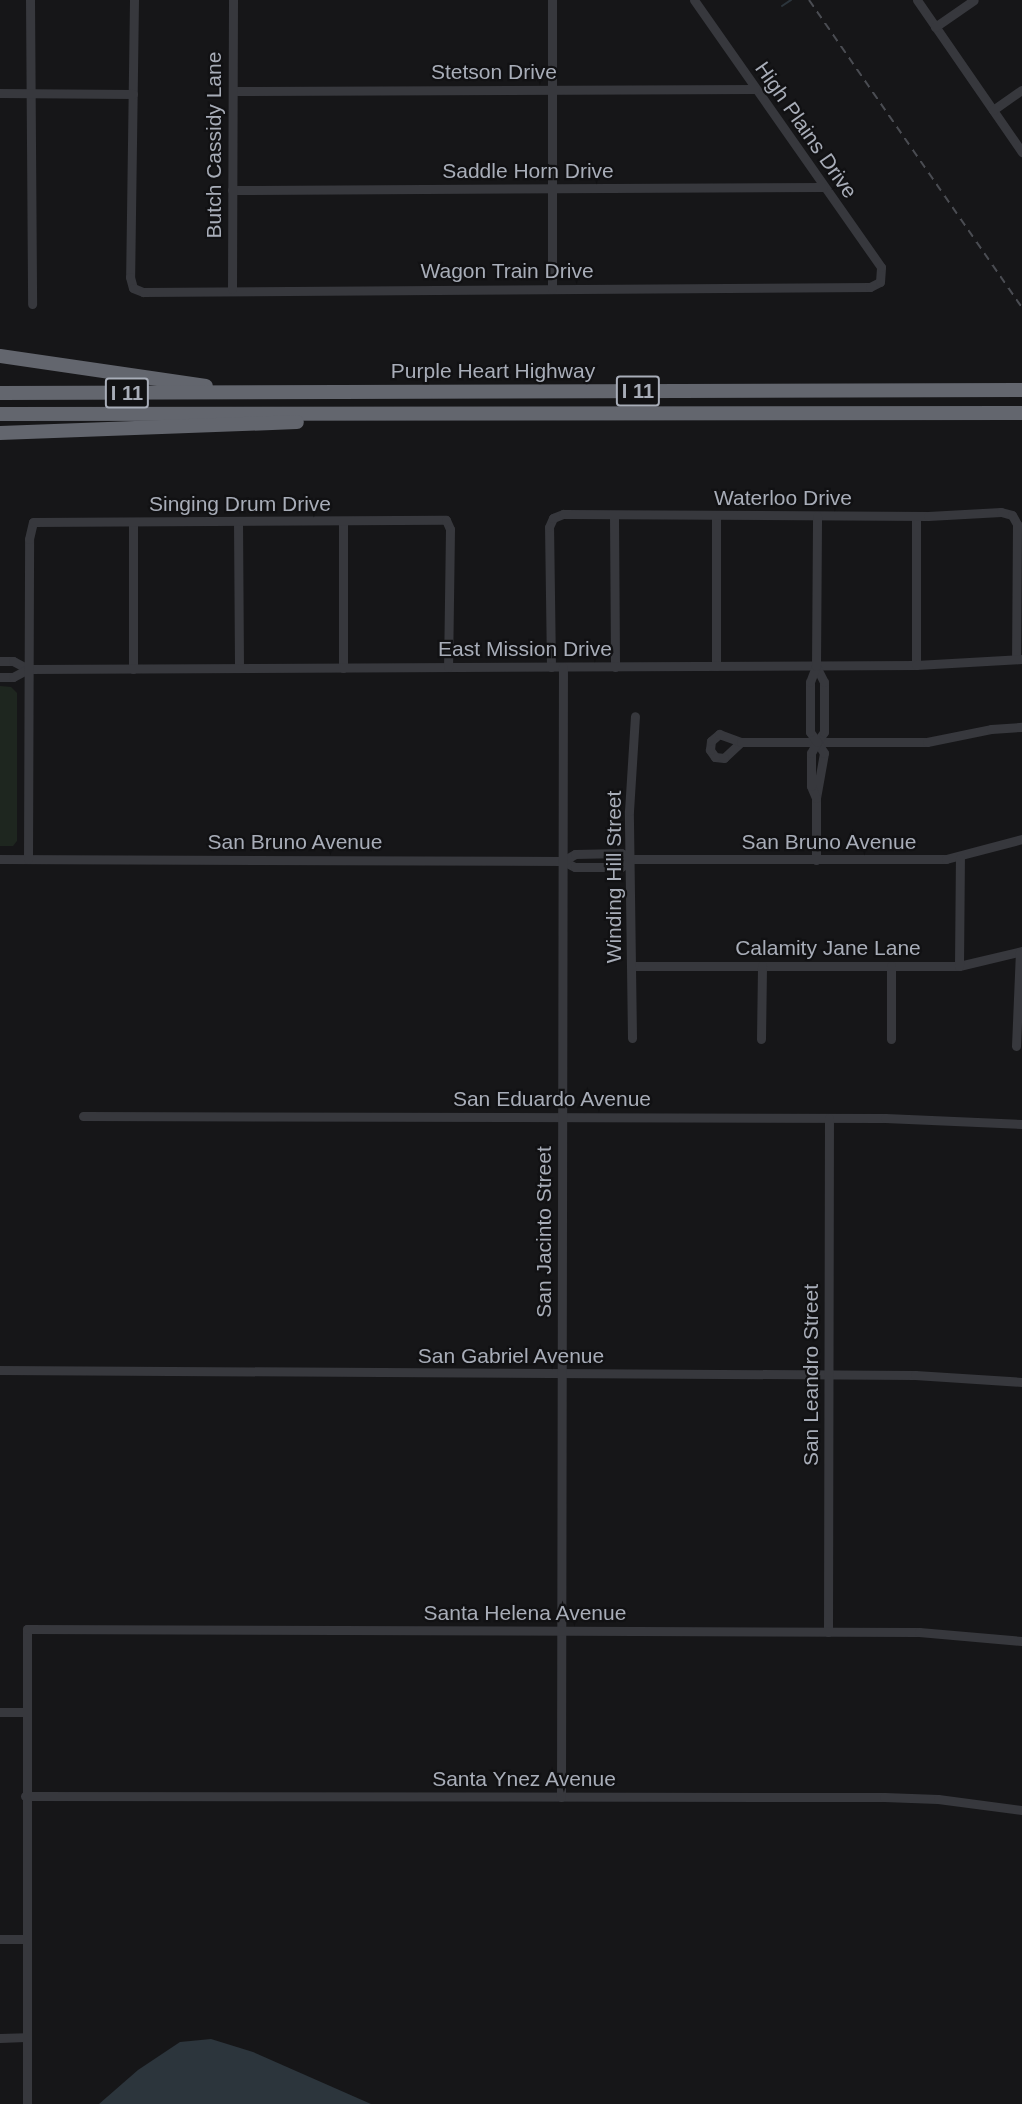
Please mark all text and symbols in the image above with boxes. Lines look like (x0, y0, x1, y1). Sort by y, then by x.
street label: Butch Cassidy Lane (201, 52, 227, 238)
street label: High Plains Drive (749, 57, 863, 203)
street label: Stetson Drive (431, 59, 557, 85)
street label: Saddle Horn Drive (442, 158, 614, 184)
street label: Wagon Train Drive (420, 258, 594, 284)
street label: Purple Heart Highway (391, 358, 595, 384)
road number: I 11 (616, 374, 660, 408)
road number: I 11 (104, 376, 150, 410)
street label: Waterloo Drive (714, 485, 852, 511)
street label: Singing Drum Drive (149, 491, 331, 517)
street label: East Mission Drive (438, 636, 612, 662)
street label: Winding Hill Street (601, 791, 627, 963)
street label: San Bruno Avenue (207, 829, 383, 855)
street label: San Bruno Avenue (741, 829, 917, 855)
street label: Calamity Jane Lane (735, 935, 921, 961)
street label: San Eduardo Avenue (452, 1086, 652, 1112)
street label: San Jacinto Street (531, 1146, 557, 1318)
street label: San Leandro Street (798, 1284, 824, 1466)
street label: San Gabriel Avenue (417, 1343, 605, 1369)
street label: Santa Helena Avenue (423, 1600, 627, 1626)
street label: Santa Ynez Avenue (431, 1766, 617, 1792)

